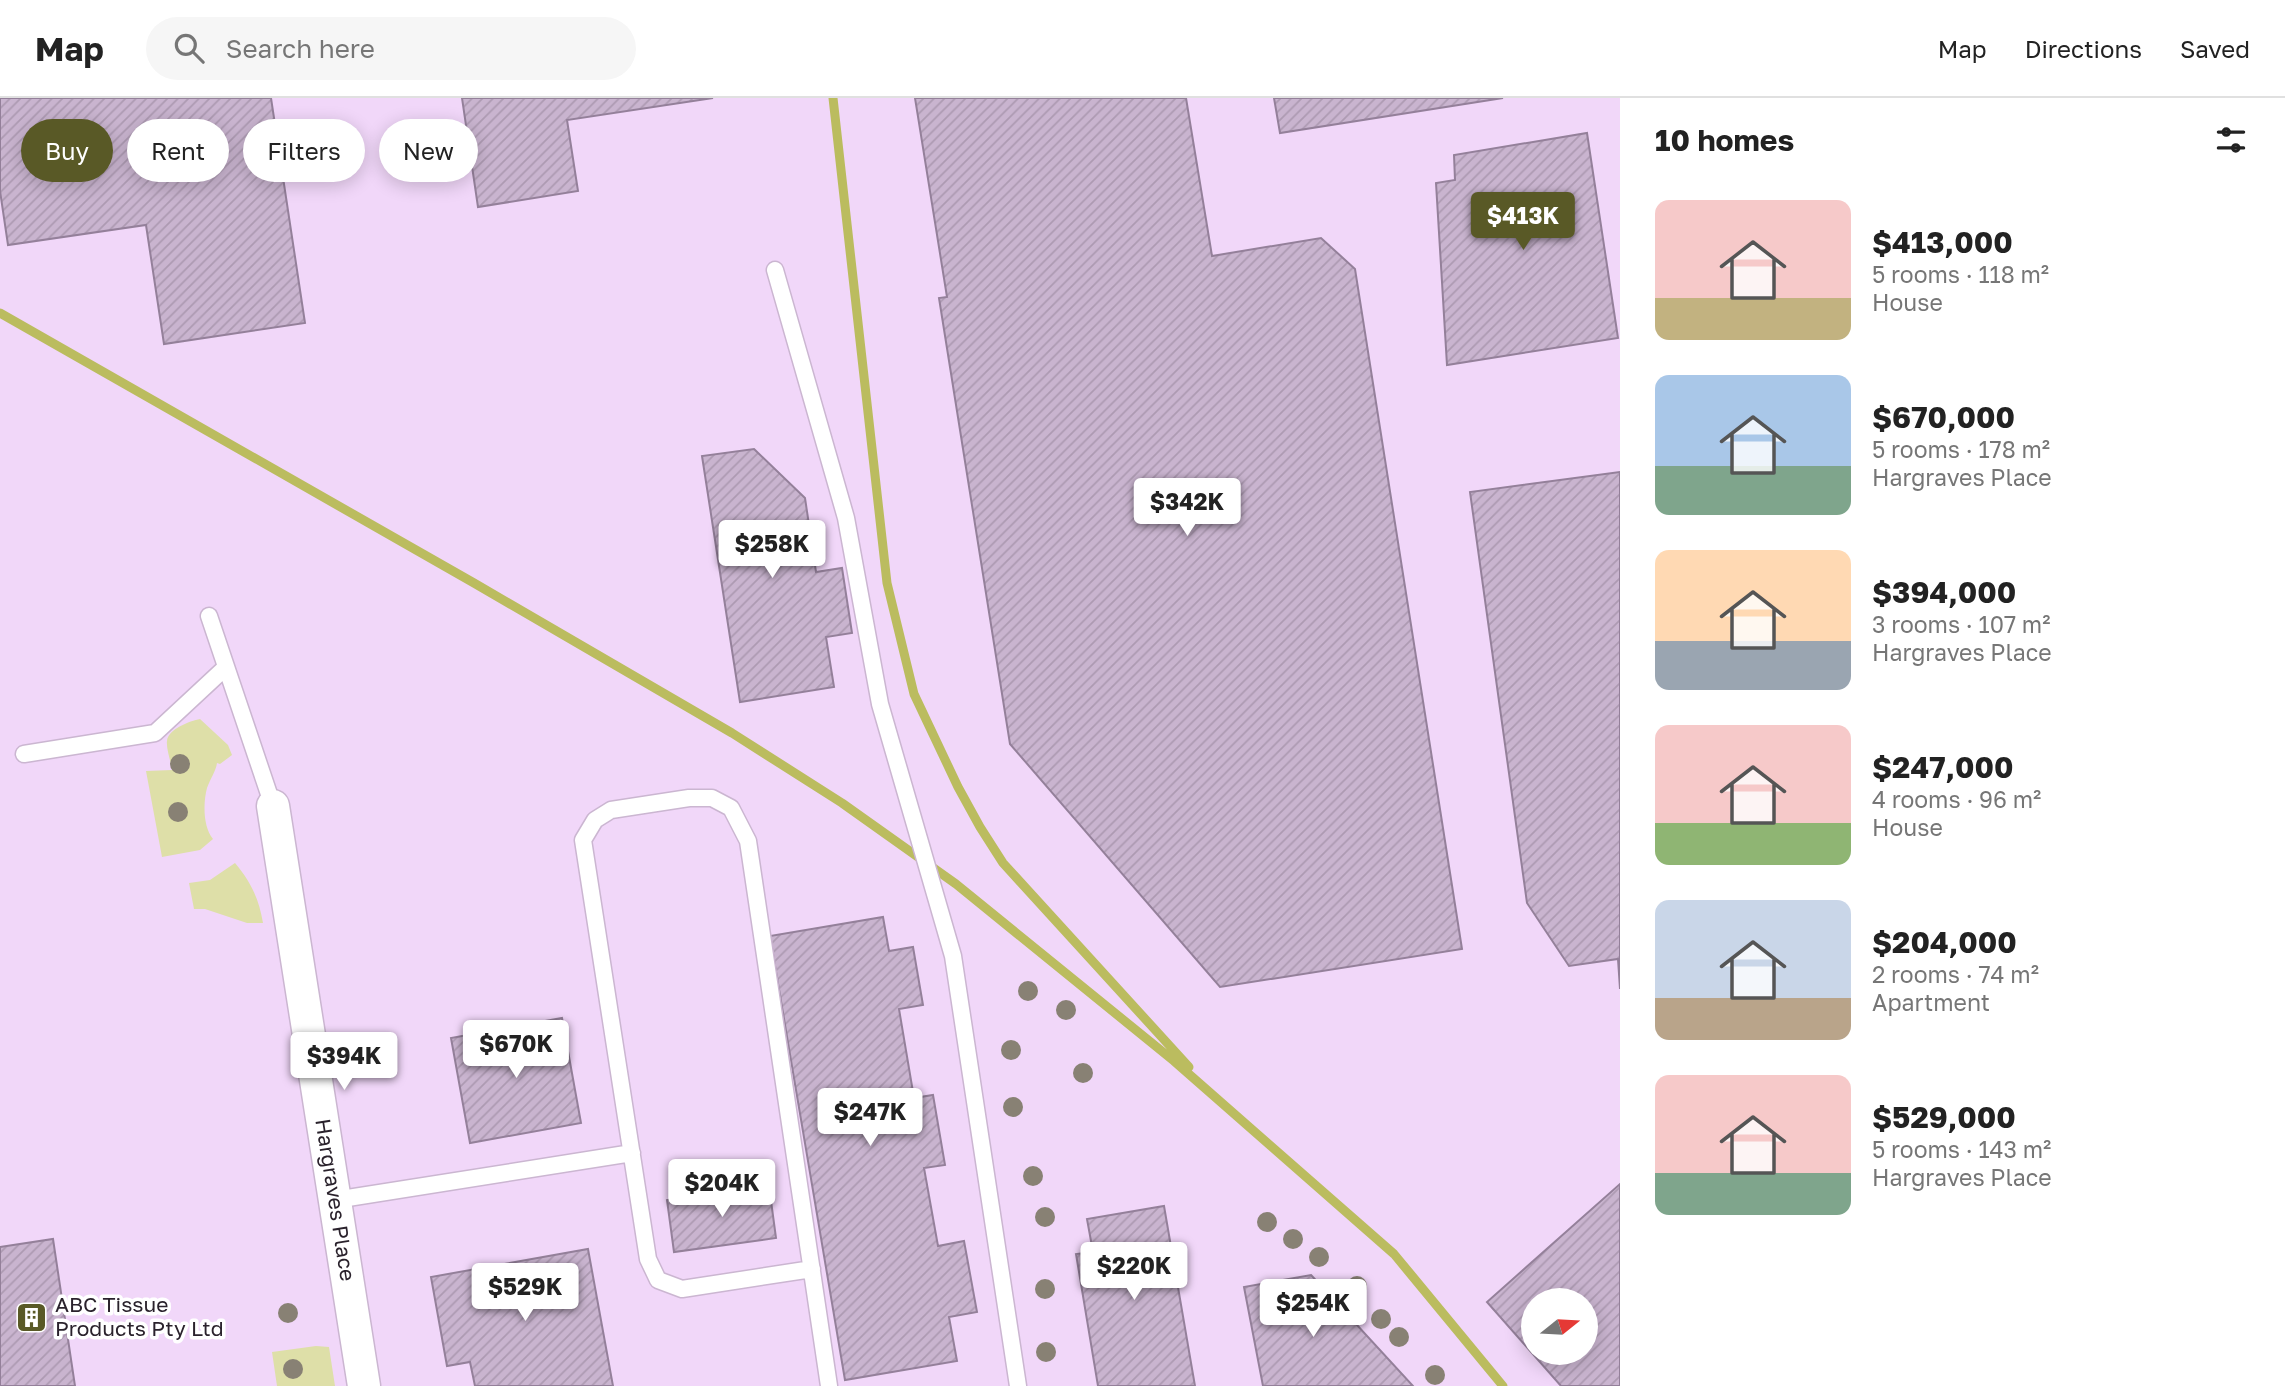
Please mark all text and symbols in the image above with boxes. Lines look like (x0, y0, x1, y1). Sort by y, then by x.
search box (146, 17, 636, 80)
text: Map (35, 29, 104, 68)
icon: search (170, 29, 208, 67)
text: Search here (226, 33, 375, 64)
text: Map (1938, 34, 1987, 63)
text: Directions (2025, 34, 2142, 63)
text: Saved (2180, 34, 2250, 63)
chip: Buy (21, 119, 113, 182)
chip: Rent (127, 119, 229, 182)
chip: Filters (243, 119, 365, 182)
chip: New (379, 119, 478, 182)
icon: filters (2212, 121, 2250, 159)
text: 10 homes (1655, 122, 1794, 158)
pin: $413K (1474, 192, 1572, 252)
text: $413K (1487, 201, 1559, 229)
text: $413,000 (1872, 224, 2013, 260)
icon: home (1711, 228, 1795, 312)
text: 5 rooms · 118 m² (1872, 260, 2049, 288)
text: House (1872, 288, 1943, 316)
text: $670,000 (1872, 399, 2015, 435)
icon: home (1711, 403, 1795, 487)
text: 5 rooms · 178 m² (1872, 435, 2050, 463)
text: Hargraves Place (1872, 463, 2052, 491)
pin: $342K (1138, 478, 1236, 538)
text: $342K (1150, 487, 1224, 515)
pin: $258K (723, 520, 821, 580)
text: $258K (735, 529, 809, 557)
text: $394,000 (1872, 574, 2016, 610)
icon: home (1711, 578, 1795, 662)
text: 3 rooms · 107 m² (1872, 610, 2050, 638)
text: Hargraves Place (1872, 638, 2052, 666)
text: $247,000 (1872, 749, 2014, 785)
icon: home (1711, 753, 1795, 837)
text: 4 rooms · 96 m² (1872, 785, 2041, 813)
text: House (1872, 813, 1943, 841)
text: $204,000 (1872, 924, 2017, 960)
icon: home (1711, 928, 1795, 1012)
text: 2 rooms · 74 m² (1872, 960, 2039, 988)
text: Apartment (1872, 988, 1990, 1016)
pin: $670K (467, 1020, 565, 1080)
text: $670K (479, 1029, 553, 1057)
pin: $394K (295, 1032, 393, 1092)
text: $394K (306, 1041, 382, 1069)
pin: $247K (821, 1088, 919, 1148)
text: $247K (833, 1097, 907, 1125)
text: $529,000 (1872, 1099, 2016, 1135)
icon: home (1711, 1103, 1795, 1187)
street label: Hargraves Place (310, 1117, 362, 1283)
text: 5 rooms · 143 m² (1872, 1135, 2051, 1163)
pin: $204K (673, 1160, 771, 1219)
text: Hargraves Place (1872, 1163, 2052, 1191)
text: $204K (684, 1168, 760, 1196)
pin: $220K (1085, 1242, 1183, 1302)
text: $220K (1096, 1251, 1172, 1279)
pin: $529K (476, 1264, 574, 1323)
text: $529K (488, 1272, 562, 1300)
pin: $254K (1264, 1280, 1362, 1339)
text: $254K (1276, 1288, 1350, 1316)
north arrow (1521, 1288, 1598, 1365)
map controls (1521, 1288, 1598, 1365)
place label: ABC Tissue Products Pty Ltd (55, 1291, 224, 1341)
building icon: ABC Tissue Products Pty Ltd (15, 1300, 49, 1334)

